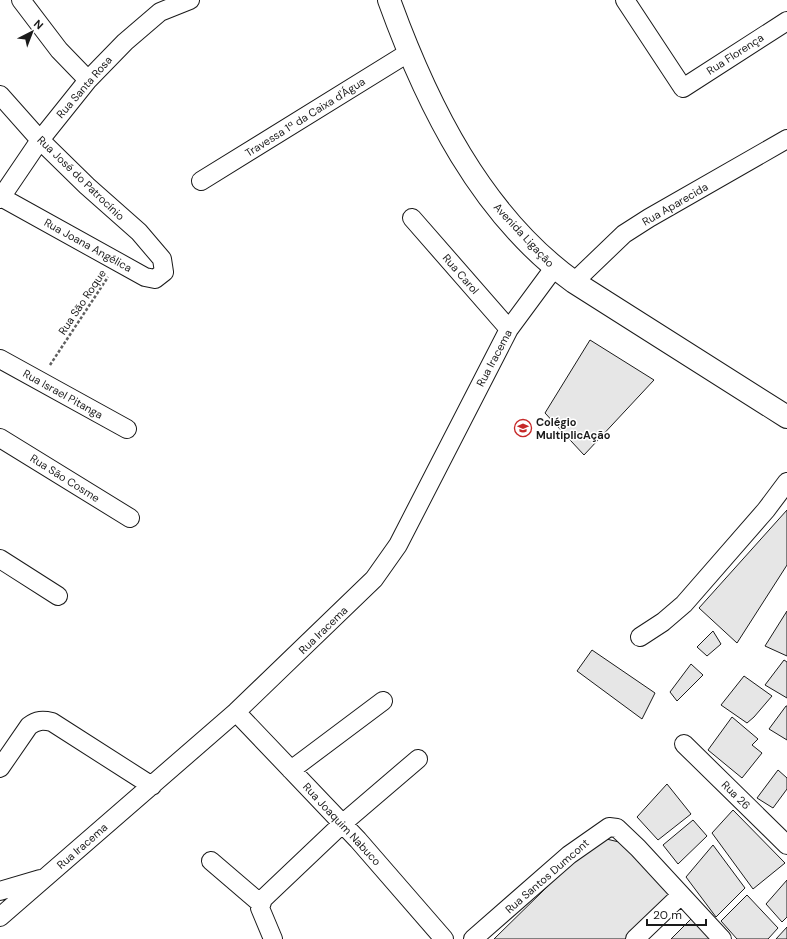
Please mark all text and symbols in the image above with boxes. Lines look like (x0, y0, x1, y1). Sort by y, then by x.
north arrow (12, 12, 52, 52)
text: N (31, 17, 46, 32)
street label: Rua Florença (704, 30, 766, 78)
street label: Rua Santa Rosa (53, 53, 115, 121)
street label: Travessa 1ª da Caixa d'Água (242, 74, 368, 160)
street label: Rua José do Patrocínio (35, 133, 127, 223)
street label: Rua Aparecida (640, 179, 710, 229)
street label: Avenida Ligação (491, 200, 557, 270)
street label: Rua Joana Angélica (42, 215, 134, 275)
street label: Rua Carol (440, 251, 482, 297)
street label: Rua São Roque (55, 267, 109, 337)
street label: Rua Iracema (473, 327, 515, 389)
street label: Rua Israel Pitanga (21, 366, 105, 422)
place label: Colégio MultiplicAção (536, 415, 611, 442)
school or university icon: Colégio MultiplicAção (513, 418, 533, 438)
street label: Rua São Cosme (28, 451, 102, 505)
street label: Rua Iracema (296, 603, 350, 657)
street label: Rua 26 (719, 778, 753, 812)
street label: Rua Joaquim Nabuco (300, 780, 384, 868)
street label: Rua Iracema (54, 820, 110, 872)
street label: Rua Santos Dumcont (502, 836, 592, 916)
scale bar (647, 901, 706, 927)
text: 20 m (653, 907, 682, 923)

